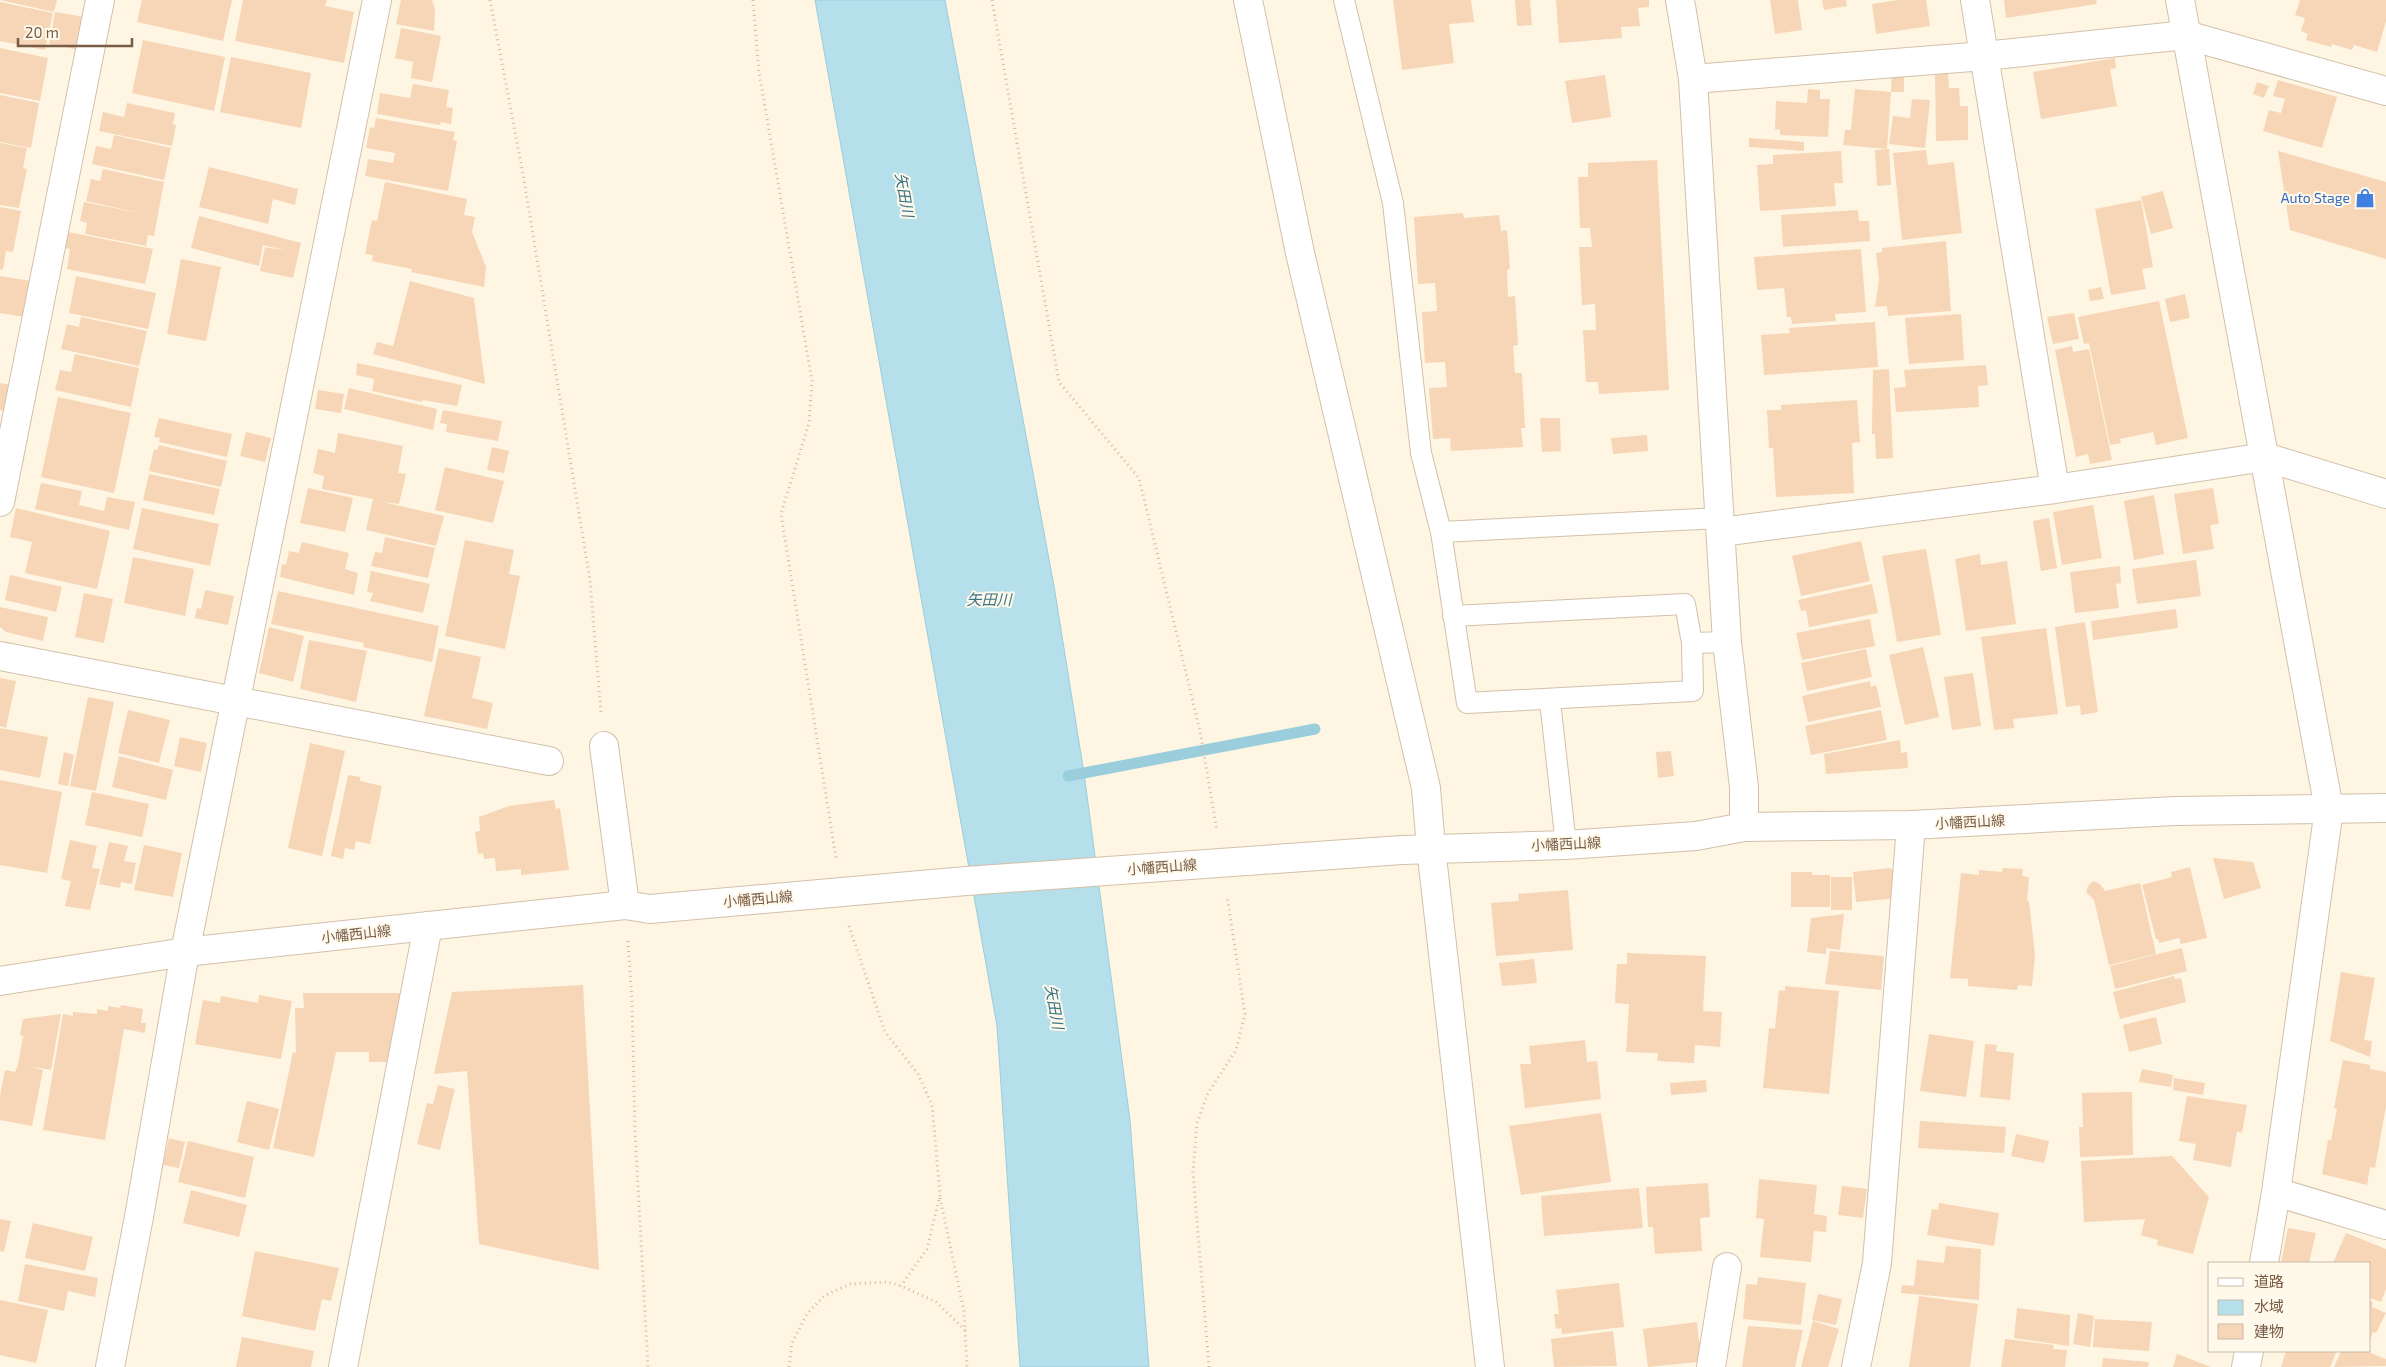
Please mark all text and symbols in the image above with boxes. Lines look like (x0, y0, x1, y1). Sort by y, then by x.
scale bar (18, 15, 131, 47)
text: 20 m (25, 23, 59, 41)
water label: 矢田川 (892, 171, 918, 221)
shop icon: Auto Stage (2354, 187, 2376, 209)
place label: Auto Stage (2281, 189, 2350, 206)
water label: 矢田川 (966, 590, 1013, 608)
street label: 小幡西山線 (1935, 811, 2005, 832)
street label: 小幡西山線 (1531, 833, 1601, 854)
street label: 小幡西山線 (1126, 856, 1197, 877)
street label: 小幡西山線 (722, 887, 794, 910)
street label: 小幡西山線 (320, 921, 392, 946)
water label: 矢田川 (1042, 983, 1068, 1033)
legend (2208, 1262, 2371, 1352)
text: 道路 (2254, 1272, 2284, 1290)
text: 水域 (2254, 1297, 2284, 1315)
text: 建物 (2254, 1322, 2284, 1340)

